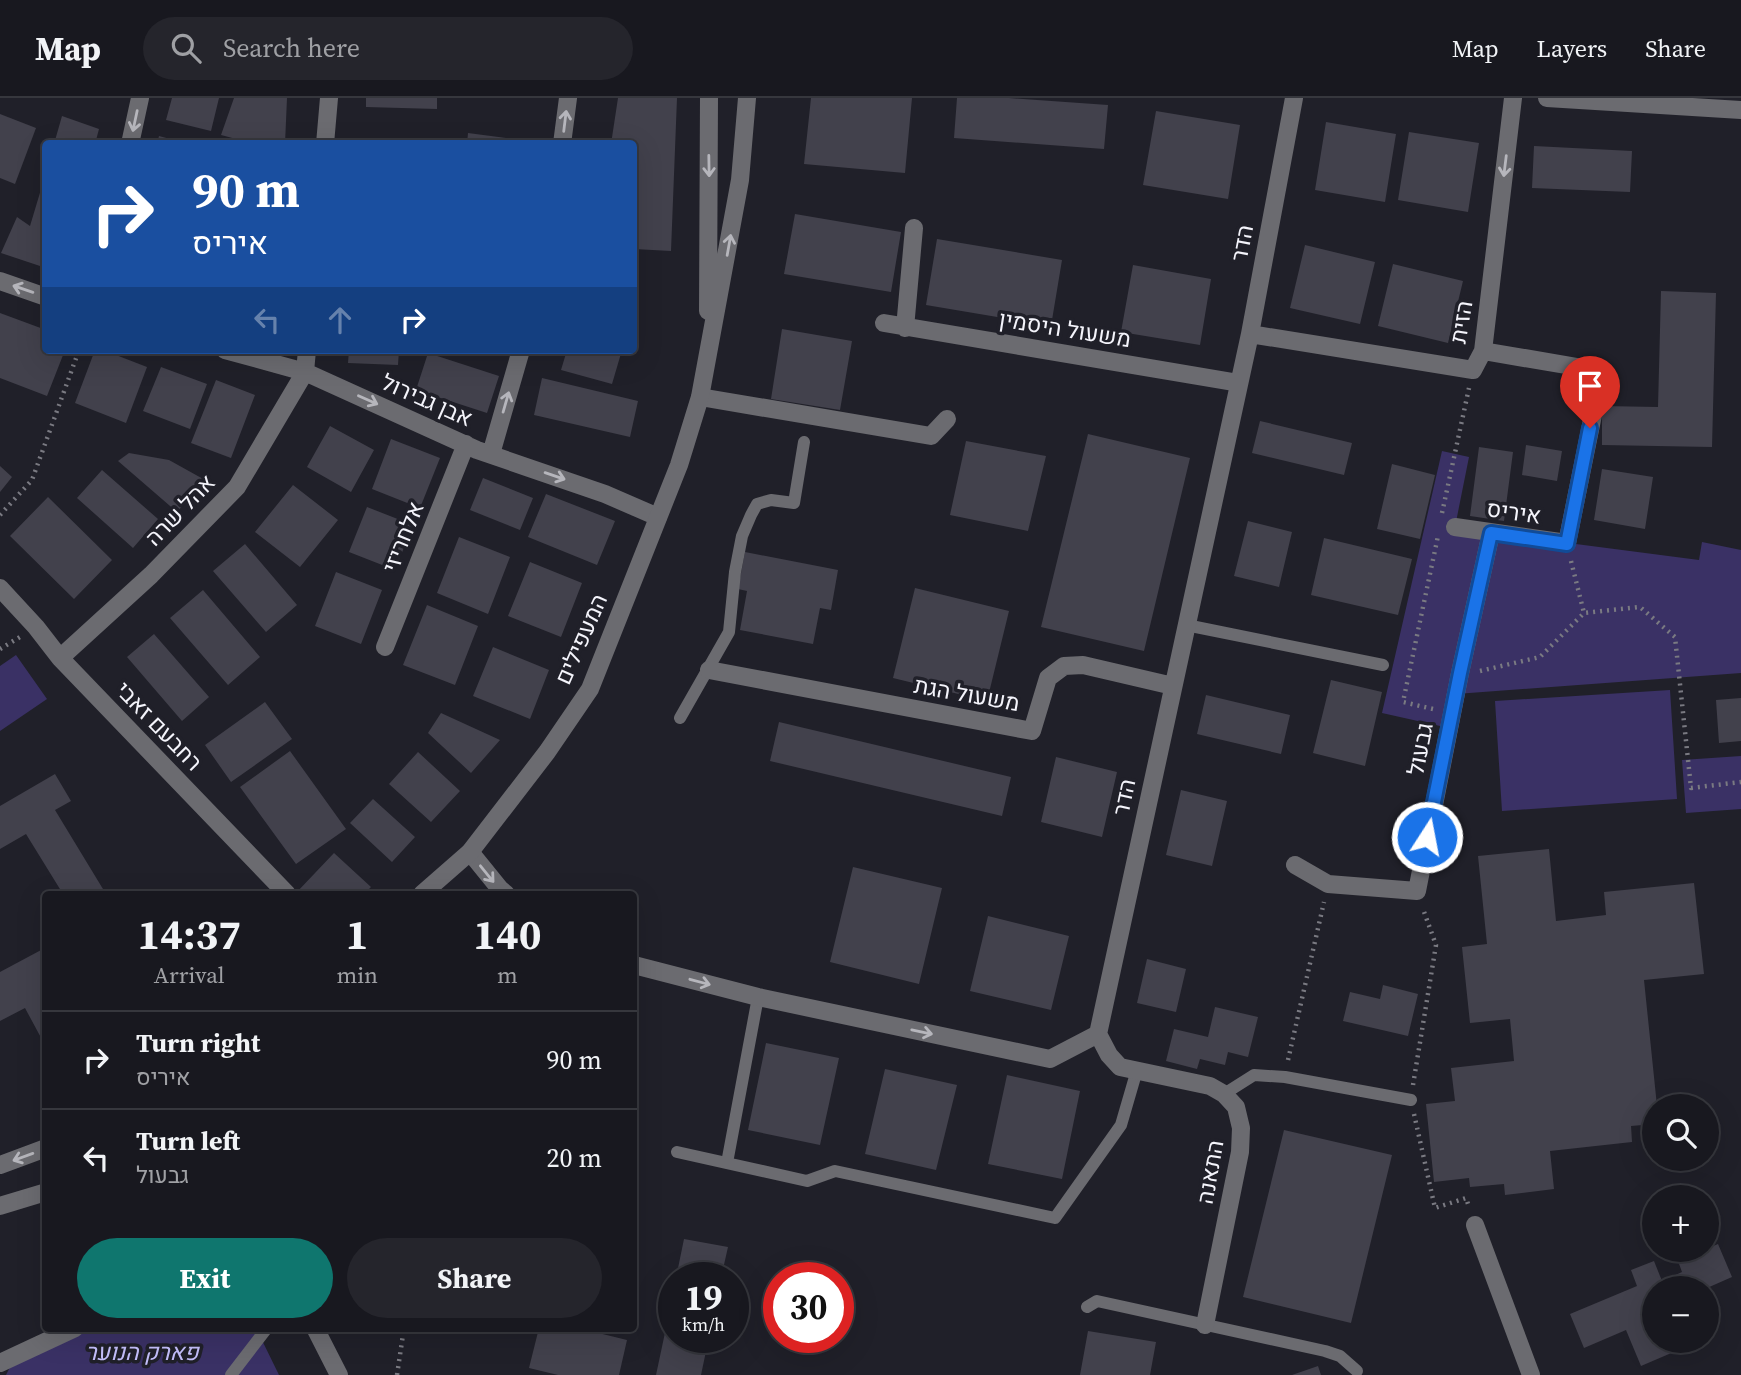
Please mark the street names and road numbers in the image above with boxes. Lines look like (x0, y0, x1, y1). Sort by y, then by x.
street label: הדר (1223, 222, 1261, 264)
street label: הזית (1442, 298, 1480, 346)
street label: משעול היסמין (997, 303, 1133, 355)
street label: אבן גבירול (376, 366, 478, 434)
street label: אהל שרה (138, 467, 222, 553)
street label: איריס (1485, 492, 1543, 532)
street label: אלחריזי (374, 497, 432, 577)
street label: המעפילים (547, 589, 615, 689)
street label: משעול הגת (912, 669, 1022, 719)
street label: רחבעם זאבי (108, 674, 210, 778)
street label: גבעול (1399, 720, 1441, 778)
street label: הדר (1105, 776, 1143, 818)
street label: התאנה (1189, 1137, 1231, 1207)

